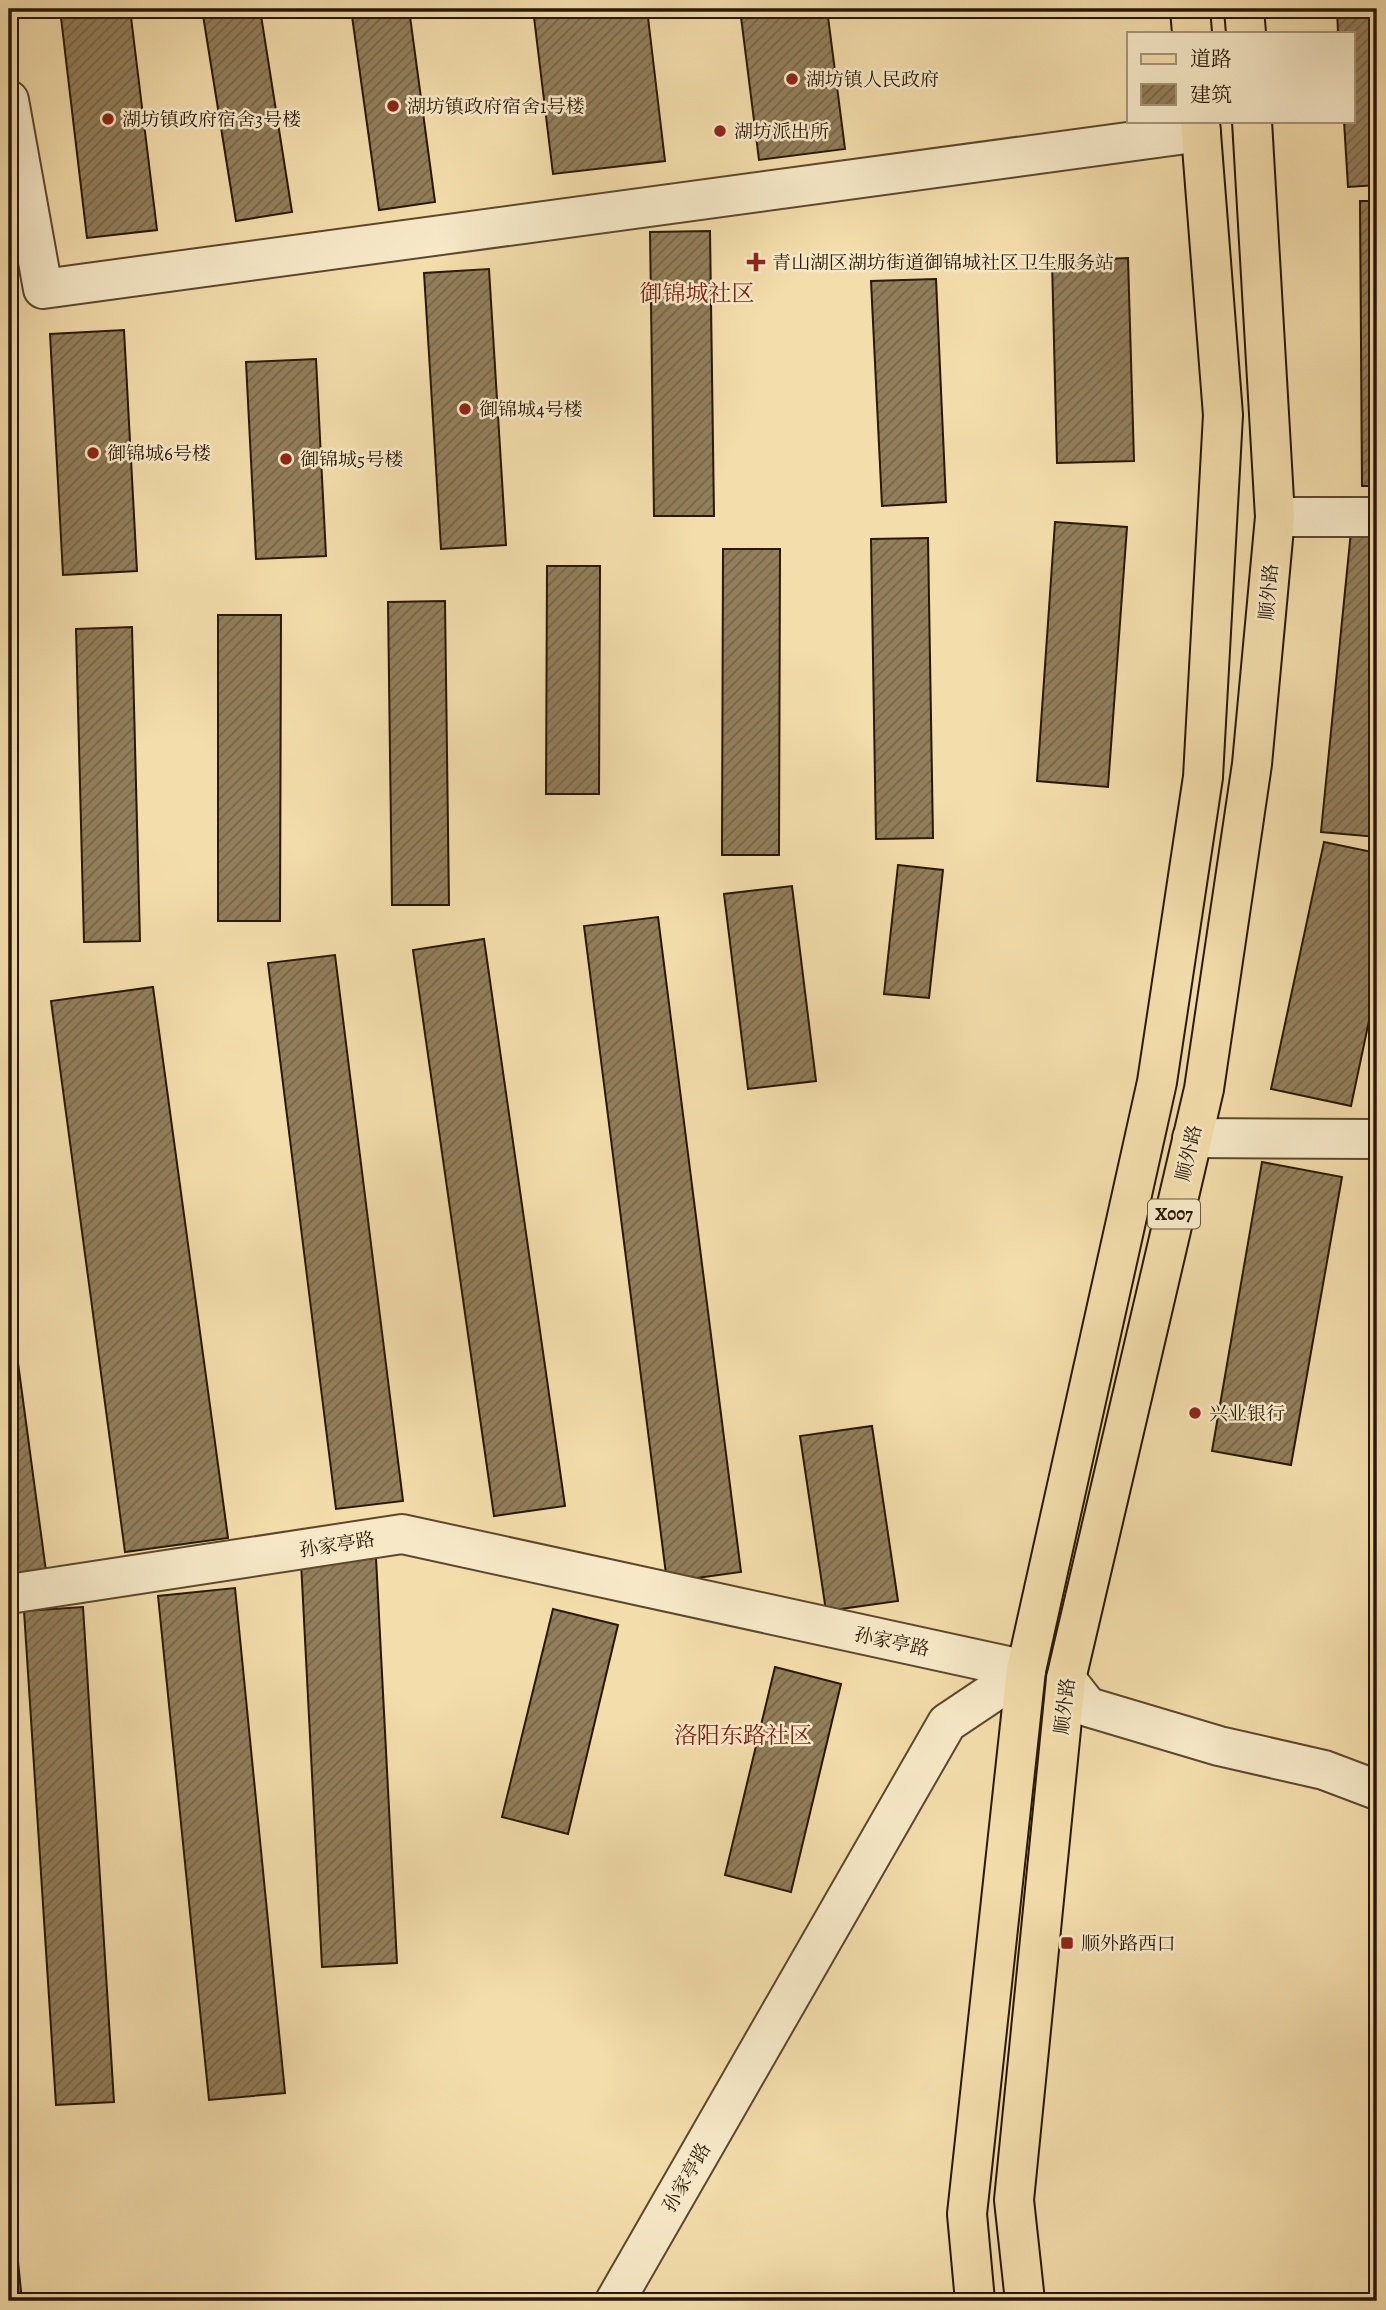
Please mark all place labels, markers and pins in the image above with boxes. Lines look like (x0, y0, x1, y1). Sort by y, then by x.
place label: 湖坊镇人民政府 (806, 67, 939, 93)
marker: 湖坊镇人民政府 (784, 71, 800, 87)
place label: 湖坊镇政府宿舍1号楼 (407, 94, 585, 120)
marker: 湖坊镇政府宿舍1号楼 (385, 98, 401, 114)
place label: 湖坊镇政府宿舍3号楼 (122, 107, 301, 133)
marker: 湖坊镇政府宿舍3号楼 (100, 111, 116, 127)
place label: 湖坊派出所 (734, 119, 829, 145)
marker: 湖坊派出所 (712, 123, 728, 139)
place label: 青山湖区湖坊街道御锦城社区卫生服务站 (772, 250, 1114, 276)
marker: 青山湖区湖坊街道御锦城社区卫生服务站 (746, 252, 766, 272)
place label: 御锦城4号楼 (479, 397, 583, 423)
marker: 御锦城4号楼 (457, 401, 473, 417)
place label: 御锦城6号楼 (107, 441, 211, 467)
marker: 御锦城6号楼 (85, 445, 101, 461)
place label: 御锦城5号楼 (300, 447, 403, 473)
marker: 御锦城5号楼 (278, 451, 294, 467)
place label: 兴业银行 (1209, 1401, 1285, 1427)
marker: 兴业银行 (1187, 1405, 1203, 1421)
place label: 顺外路西口 (1081, 1931, 1176, 1957)
marker: 顺外路西口 (1059, 1935, 1075, 1951)

